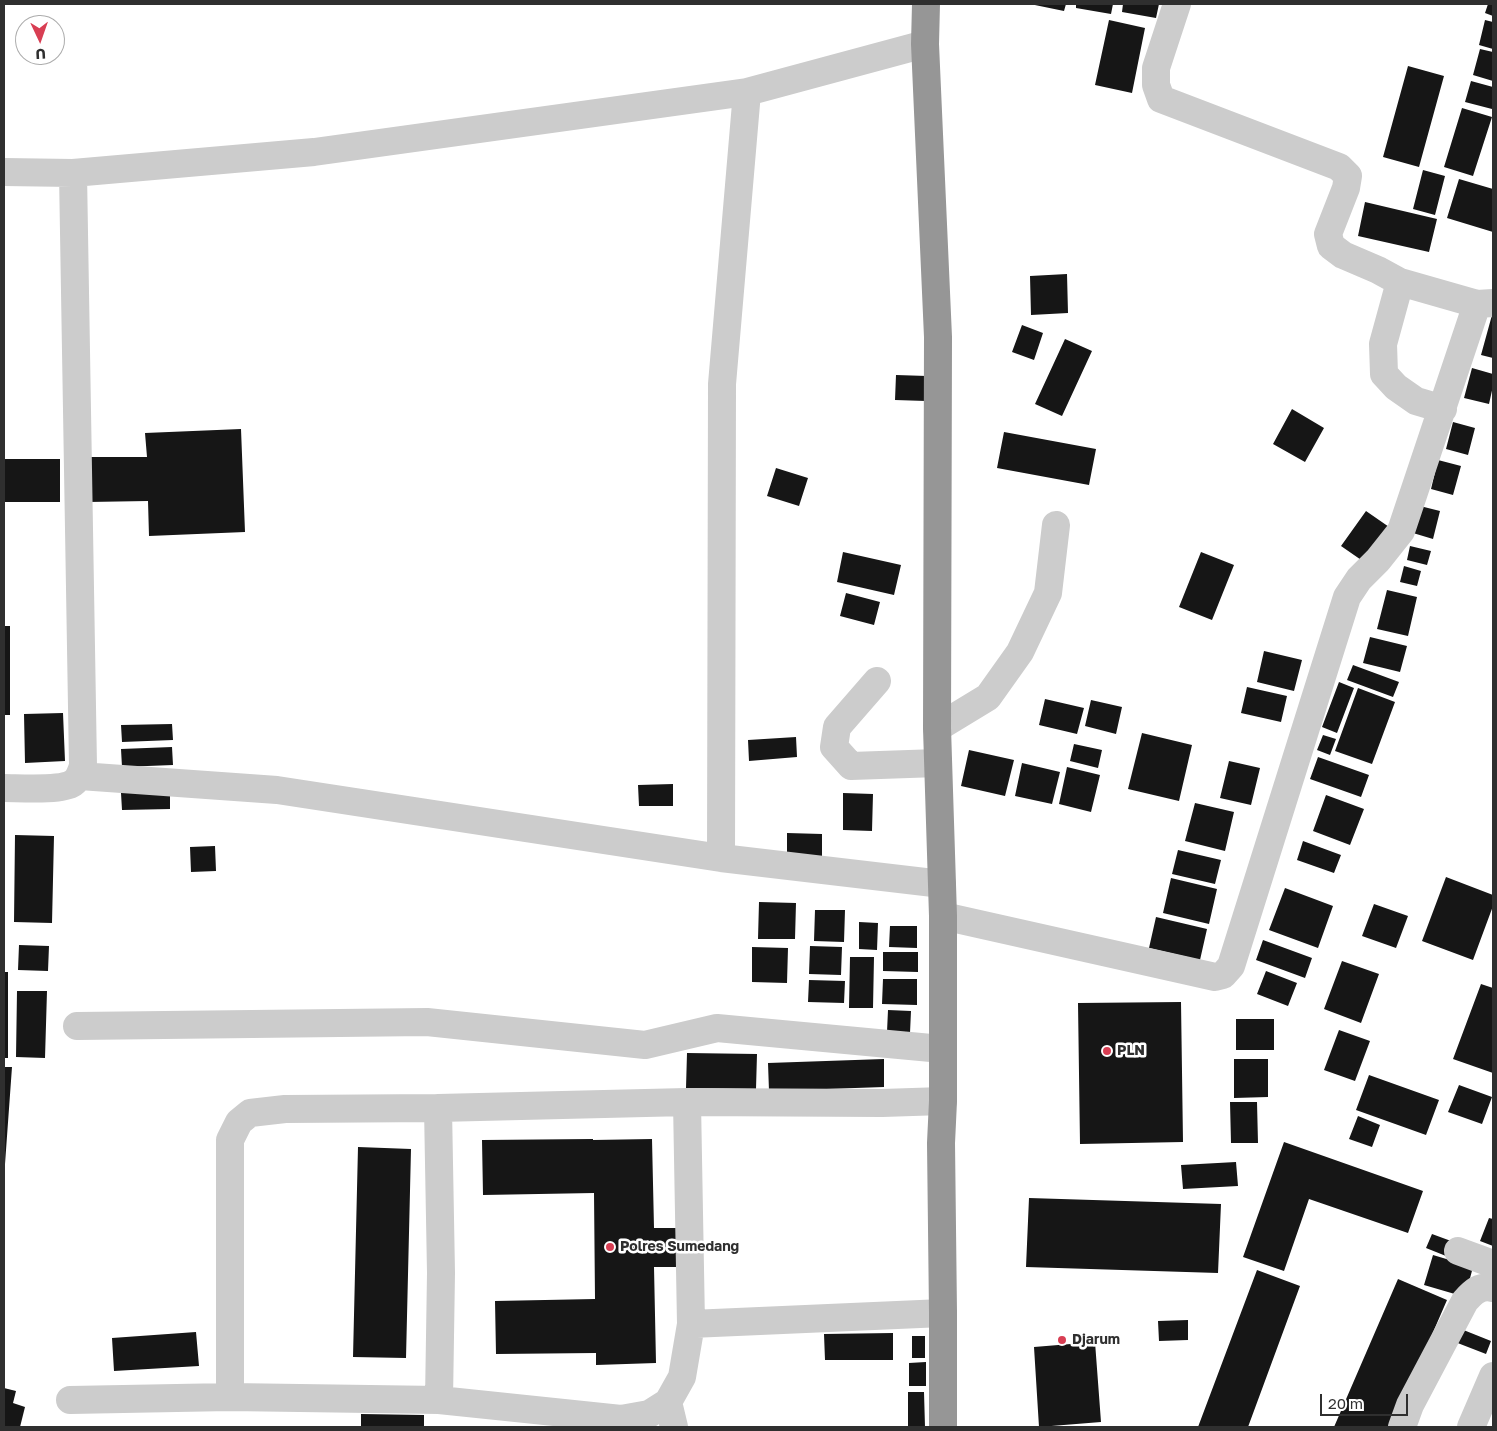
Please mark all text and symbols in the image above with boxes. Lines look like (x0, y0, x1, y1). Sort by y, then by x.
north arrow (15, 15, 65, 65)
text: U (35, 46, 46, 63)
place label: PLN (1117, 1043, 1145, 1059)
marker: PLN (1101, 1045, 1113, 1057)
place label: Polres Sumedang (620, 1239, 739, 1255)
marker: Polres Sumedang (604, 1241, 616, 1253)
place label: Djarum (1072, 1332, 1120, 1348)
marker: Djarum (1056, 1334, 1068, 1346)
scale bar (1322, 1384, 1410, 1416)
text: 20 m (1328, 1394, 1363, 1412)

